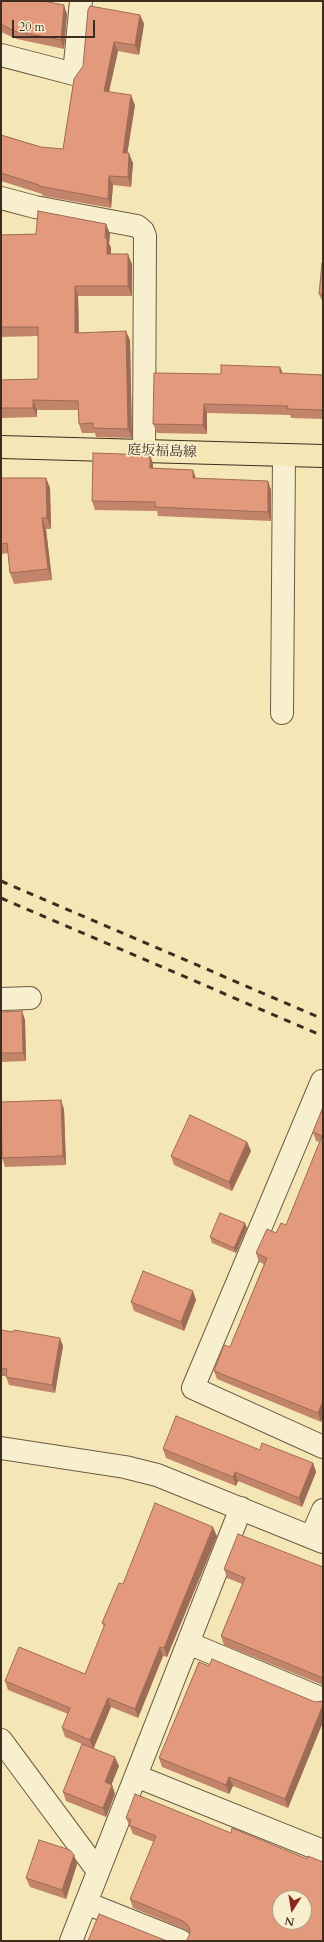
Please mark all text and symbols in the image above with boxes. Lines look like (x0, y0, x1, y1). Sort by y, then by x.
scale bar (14, 12, 97, 38)
text: 20 m (19, 19, 45, 35)
street label: 庭坂福島線 (127, 442, 197, 462)
north arrow (272, 1890, 312, 1930)
text: N (283, 1913, 296, 1930)

